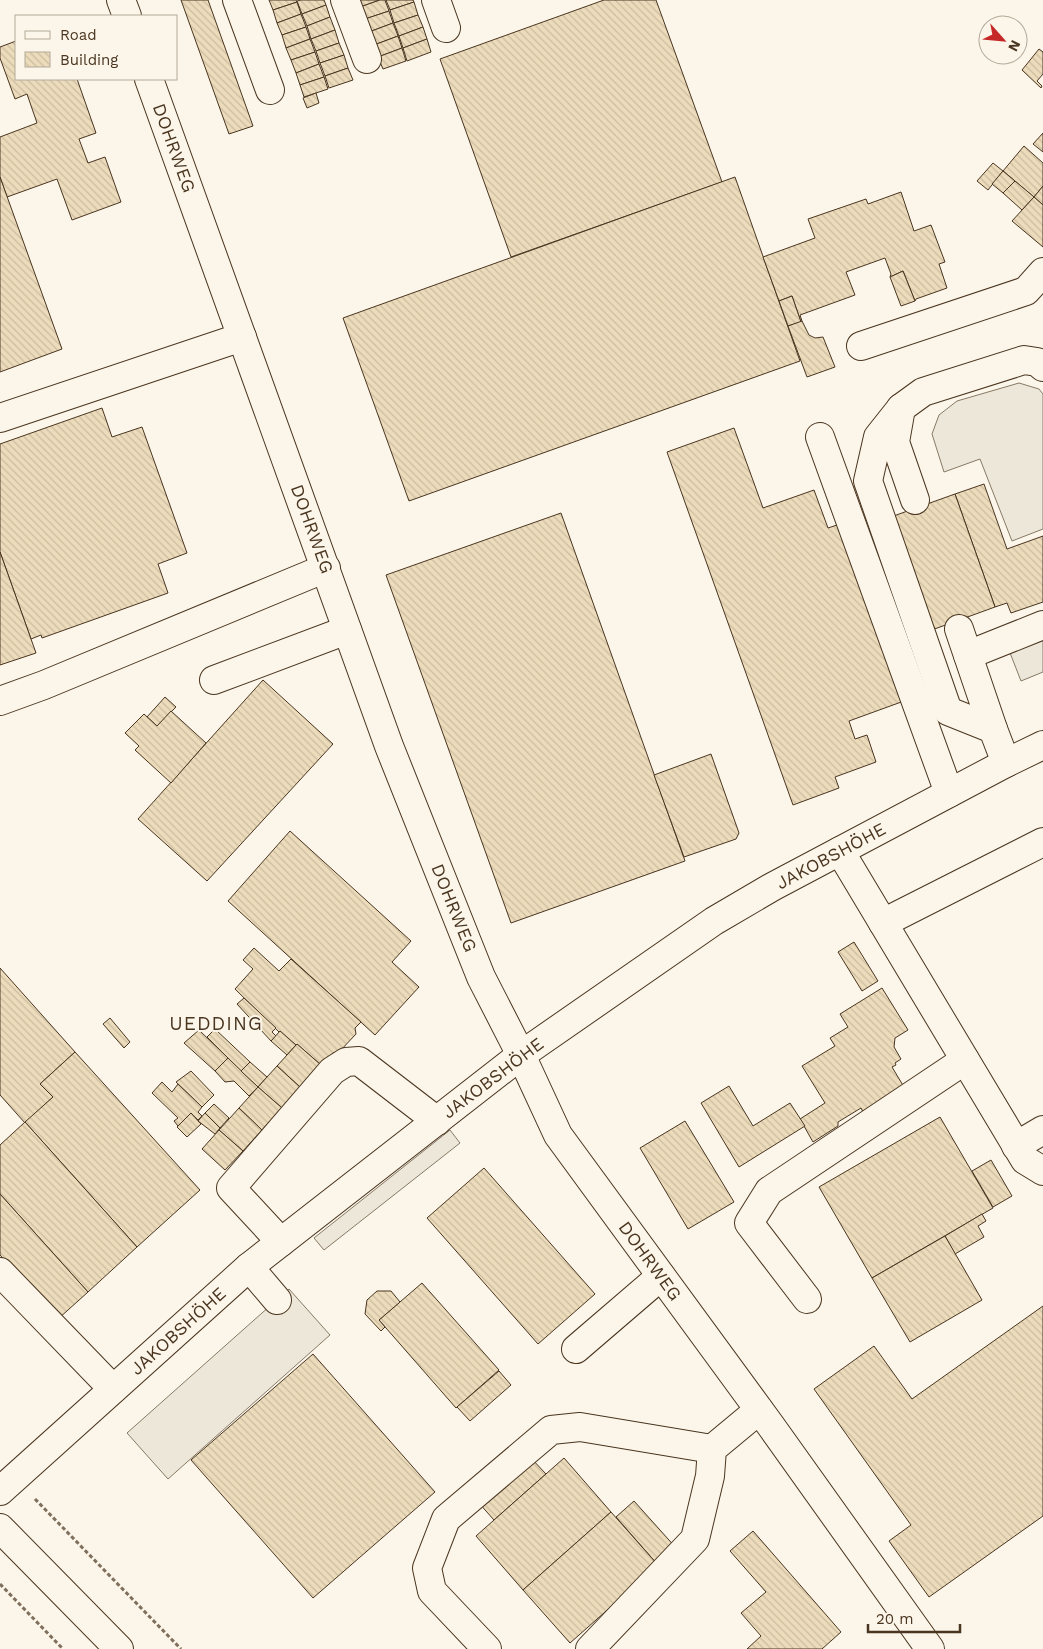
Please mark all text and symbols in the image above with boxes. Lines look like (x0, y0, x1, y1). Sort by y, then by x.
legend (15, 15, 178, 80)
north arrow (978, 15, 1028, 65)
text: Road (60, 26, 97, 44)
text: N (1005, 38, 1024, 54)
text: Building (60, 51, 118, 69)
street label: DOHRWEG (149, 101, 200, 195)
street label: DOHRWEG (287, 482, 338, 576)
street label: JAKOBSHÖHE (772, 818, 889, 893)
street label: DOHRWEG (427, 861, 482, 955)
district label: UEDDING (169, 1012, 263, 1035)
street label: JAKOBSHÖHE (438, 1033, 547, 1122)
street label: DOHRWEG (615, 1217, 686, 1305)
street label: JAKOBSHÖHE (126, 1282, 230, 1379)
scale bar (868, 1602, 960, 1634)
text: 20 m (876, 1610, 914, 1628)

